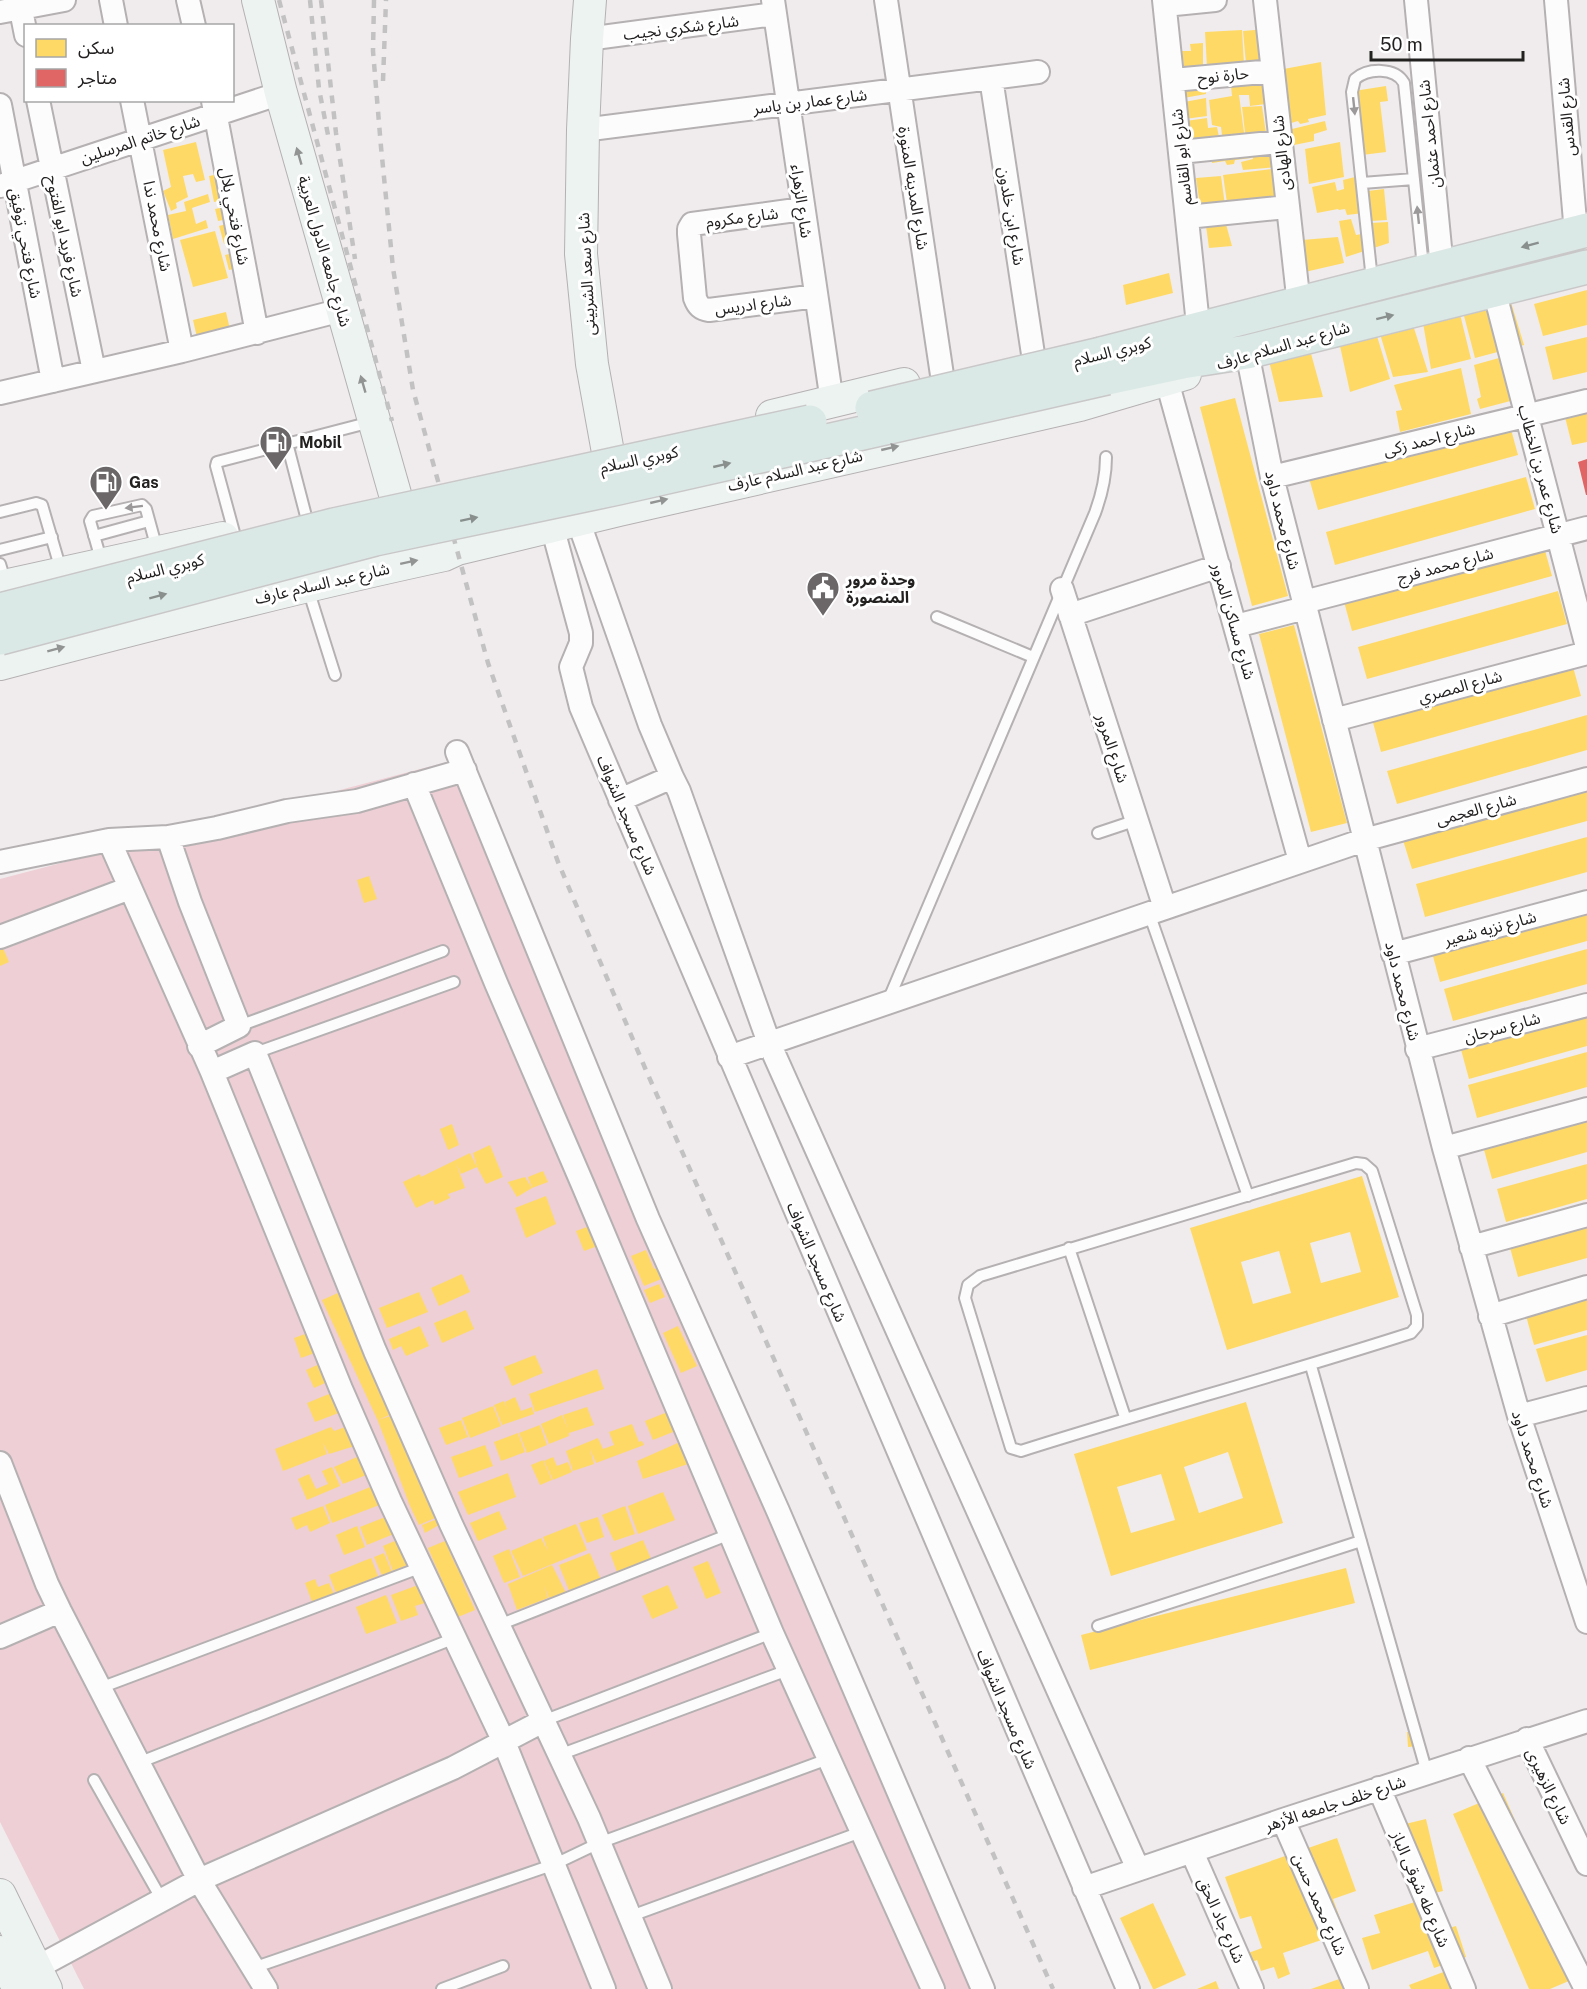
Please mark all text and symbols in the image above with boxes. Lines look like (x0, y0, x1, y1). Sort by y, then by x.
street label: شارع شكري نجيب (622, 11, 740, 47)
legend (24, 24, 234, 102)
scale bar (1371, 24, 1522, 62)
text: 50 m (1380, 34, 1423, 55)
text: سكن (78, 37, 114, 59)
street label: حارة نوح (1196, 63, 1250, 91)
text: متاجر (77, 67, 117, 89)
street label: شارع القدس (1554, 77, 1582, 157)
street label: شارع احمد عثمان (1414, 79, 1448, 189)
street label: شارع عمار بن ياسر (751, 85, 869, 121)
one-way arrow (1349, 96, 1358, 115)
street label: شارع ابو القاسم (1167, 108, 1199, 206)
street label: شارع خاتم المرسلين (78, 111, 203, 171)
street label: شارع الهادى (1268, 114, 1298, 192)
street label: شارع المدينه المنورة (891, 125, 933, 252)
one-way arrow (293, 147, 303, 165)
street label: شارع الزهراء (784, 163, 816, 240)
street label: شارع ابن خلدون (991, 165, 1029, 267)
street label: شارع فتحي بلال (213, 166, 253, 267)
street label: شارع فريد ابو الفتوح (39, 173, 87, 300)
street label: شارع جامعه الدول العربية (291, 173, 355, 330)
street label: شارع محمد ندا (136, 179, 176, 274)
street label: شارع فتحي توفيق (3, 186, 46, 301)
street label: شارع مكروم (705, 204, 780, 234)
one-way arrow (1413, 206, 1422, 225)
street label: شارع سعد الشربينى (574, 212, 602, 336)
one-way arrow (1521, 241, 1540, 251)
street label: شارع ادريس (714, 290, 793, 322)
one-way arrow (1376, 312, 1394, 322)
street label: شارع عبد السلام عارف (1214, 317, 1353, 376)
street label: كوبري السلام (1071, 333, 1154, 373)
one-way arrow (358, 375, 367, 393)
street label: شارع عمر بن الخطاب (1511, 403, 1567, 536)
street label: شارع احمد زكى (1381, 419, 1478, 463)
fuel station icon: Mobil (258, 424, 294, 471)
place label: Mobil (299, 433, 342, 452)
street label: كوبري السلام (598, 442, 681, 480)
one-way arrow (881, 443, 900, 452)
street label: شارع عبد السلام عارف (726, 446, 865, 498)
one-way arrow (712, 459, 731, 469)
fuel station icon: Gas (88, 464, 124, 511)
street label: شارع محمد داود (1258, 469, 1304, 572)
place label: Gas (129, 473, 159, 492)
one-way arrow (650, 495, 668, 505)
one-way arrow (124, 503, 143, 512)
one-way arrow (460, 514, 479, 523)
street label: شارع محمد فرج (1395, 543, 1496, 590)
street label: كوبري السلام (124, 550, 207, 590)
one-way arrow (400, 557, 418, 567)
street label: شارع عبد السلام عارف (253, 559, 392, 611)
street label: شارع مساكن المرور (1205, 560, 1259, 682)
public building icon: وحدة مرور المنصورة (805, 570, 841, 617)
place label: وحدة مرور المنصورة (845, 570, 915, 607)
one-way arrow (149, 591, 167, 600)
one-way arrow (47, 644, 66, 654)
street label: شارع المصري (1416, 666, 1505, 710)
street label: شارع المرور (1089, 710, 1133, 786)
street label: شارع مسجد الشواف (590, 752, 660, 879)
street label: شارع العجمى (1434, 790, 1519, 832)
street label: شارع نزيه شعير (1441, 907, 1539, 953)
street label: شارع محمد داود (1378, 940, 1424, 1043)
street label: شارع سرحان (1462, 1008, 1543, 1050)
street label: شارع مسجد الشواف (780, 1199, 850, 1326)
street label: شارع محمد داود (1505, 1408, 1557, 1511)
street label: شارع مسجد الشواف (970, 1646, 1040, 1773)
street label: شارع الزهيرى (1519, 1745, 1575, 1829)
street label: شارع خلف جامعه الأزهر (1261, 1772, 1409, 1838)
street label: شارع طه شوقى الباز (1384, 1827, 1454, 1951)
street label: شارع محمد حسن (1286, 1850, 1351, 1960)
street label: شارع جاد الحق (1191, 1874, 1249, 1967)

